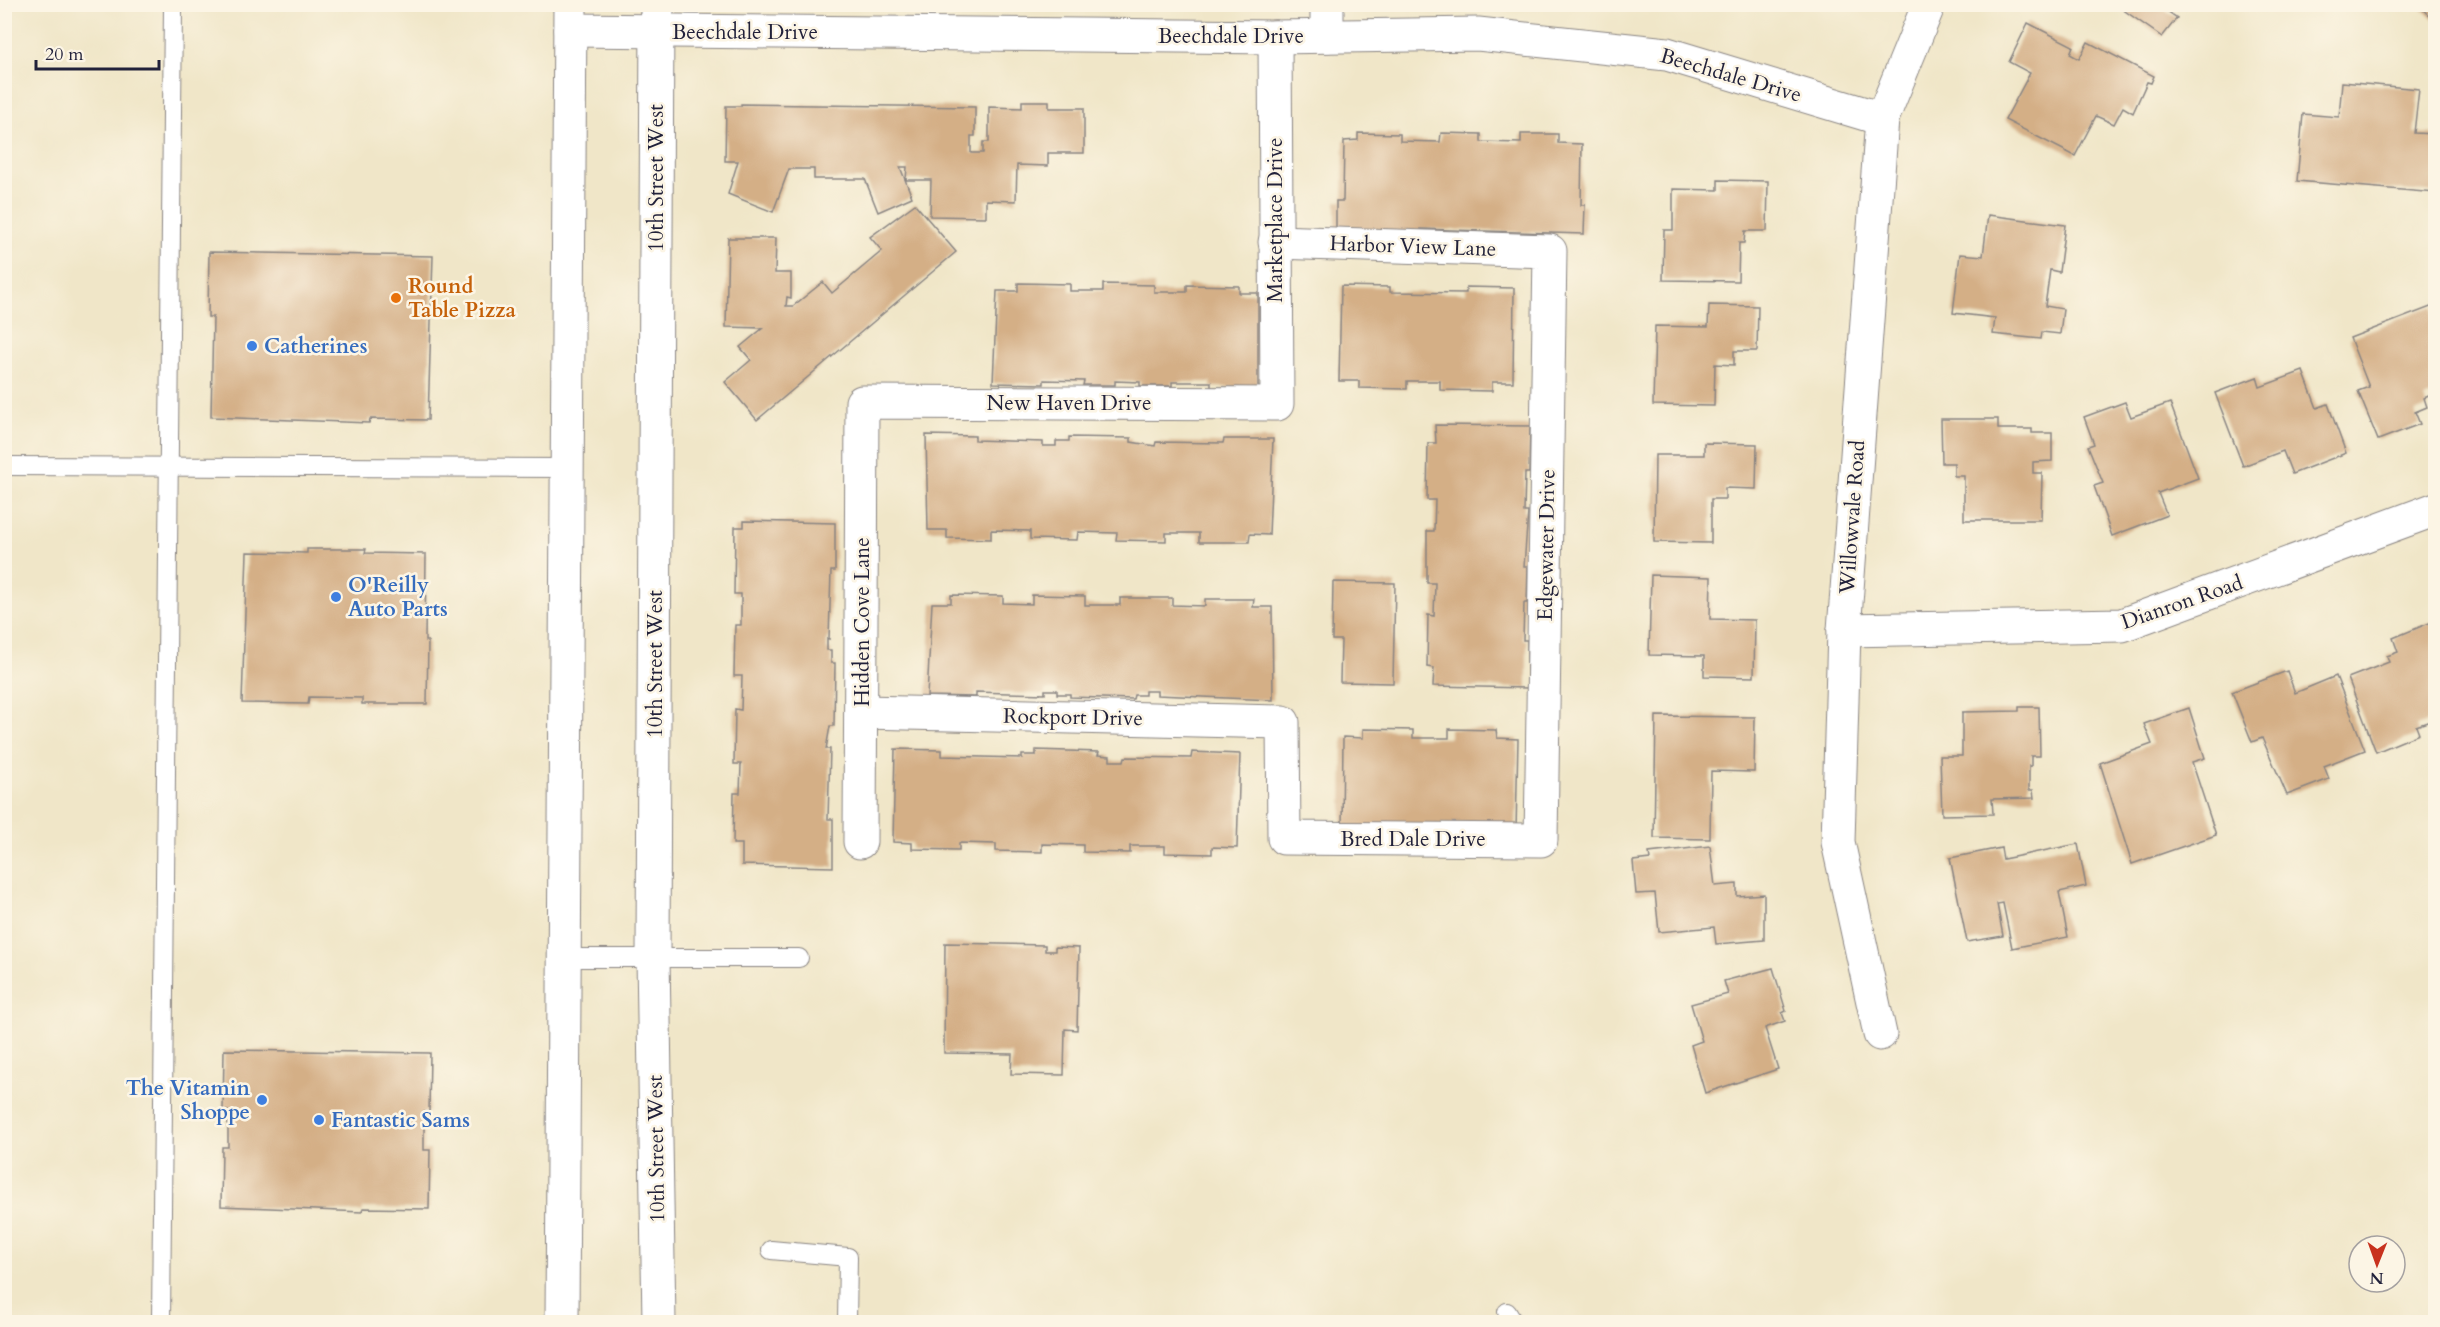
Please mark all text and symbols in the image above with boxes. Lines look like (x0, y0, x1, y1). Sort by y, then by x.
street label: Beechdale Drive (672, 18, 818, 47)
street label: Beechdale Drive (1158, 22, 1304, 51)
scale bar (36, 33, 159, 71)
street label: Beechdale Drive (1657, 41, 1805, 110)
text: 20 m (45, 42, 84, 67)
street label: 10th Street West (642, 104, 671, 252)
street label: Marketplace Drive (1261, 137, 1290, 303)
street label: Harbor View Lane (1329, 229, 1497, 264)
place label: Round Table Pizza (408, 272, 516, 325)
marker: Round Table Pizza (389, 291, 403, 305)
place label: Catherines (264, 332, 367, 361)
marker: Catherines (245, 339, 259, 353)
street label: New Haven Drive (986, 389, 1152, 418)
street label: Willowvale Road (1833, 439, 1872, 596)
street label: Edgewater Drive (1531, 469, 1562, 621)
street label: Hidden Cove Lane (848, 537, 877, 707)
street label: Dianron Road (2118, 568, 2247, 637)
place label: O'Reilly Auto Parts (348, 571, 448, 624)
marker: O'Reilly Auto Parts (329, 590, 343, 604)
street label: 10th Street West (641, 590, 670, 738)
street label: Rockport Drive (1003, 702, 1143, 733)
street label: Bred Dale Drive (1340, 825, 1486, 854)
place label: The Vitamin Shoppe (126, 1074, 250, 1127)
street label: 10th Street West (641, 1074, 672, 1223)
marker: The Vitamin Shoppe (255, 1093, 269, 1107)
place label: Fantastic Sams (331, 1106, 470, 1135)
marker: Fantastic Sams (312, 1113, 326, 1127)
north arrow (2347, 1234, 2407, 1294)
text: N (2370, 1267, 2384, 1289)

